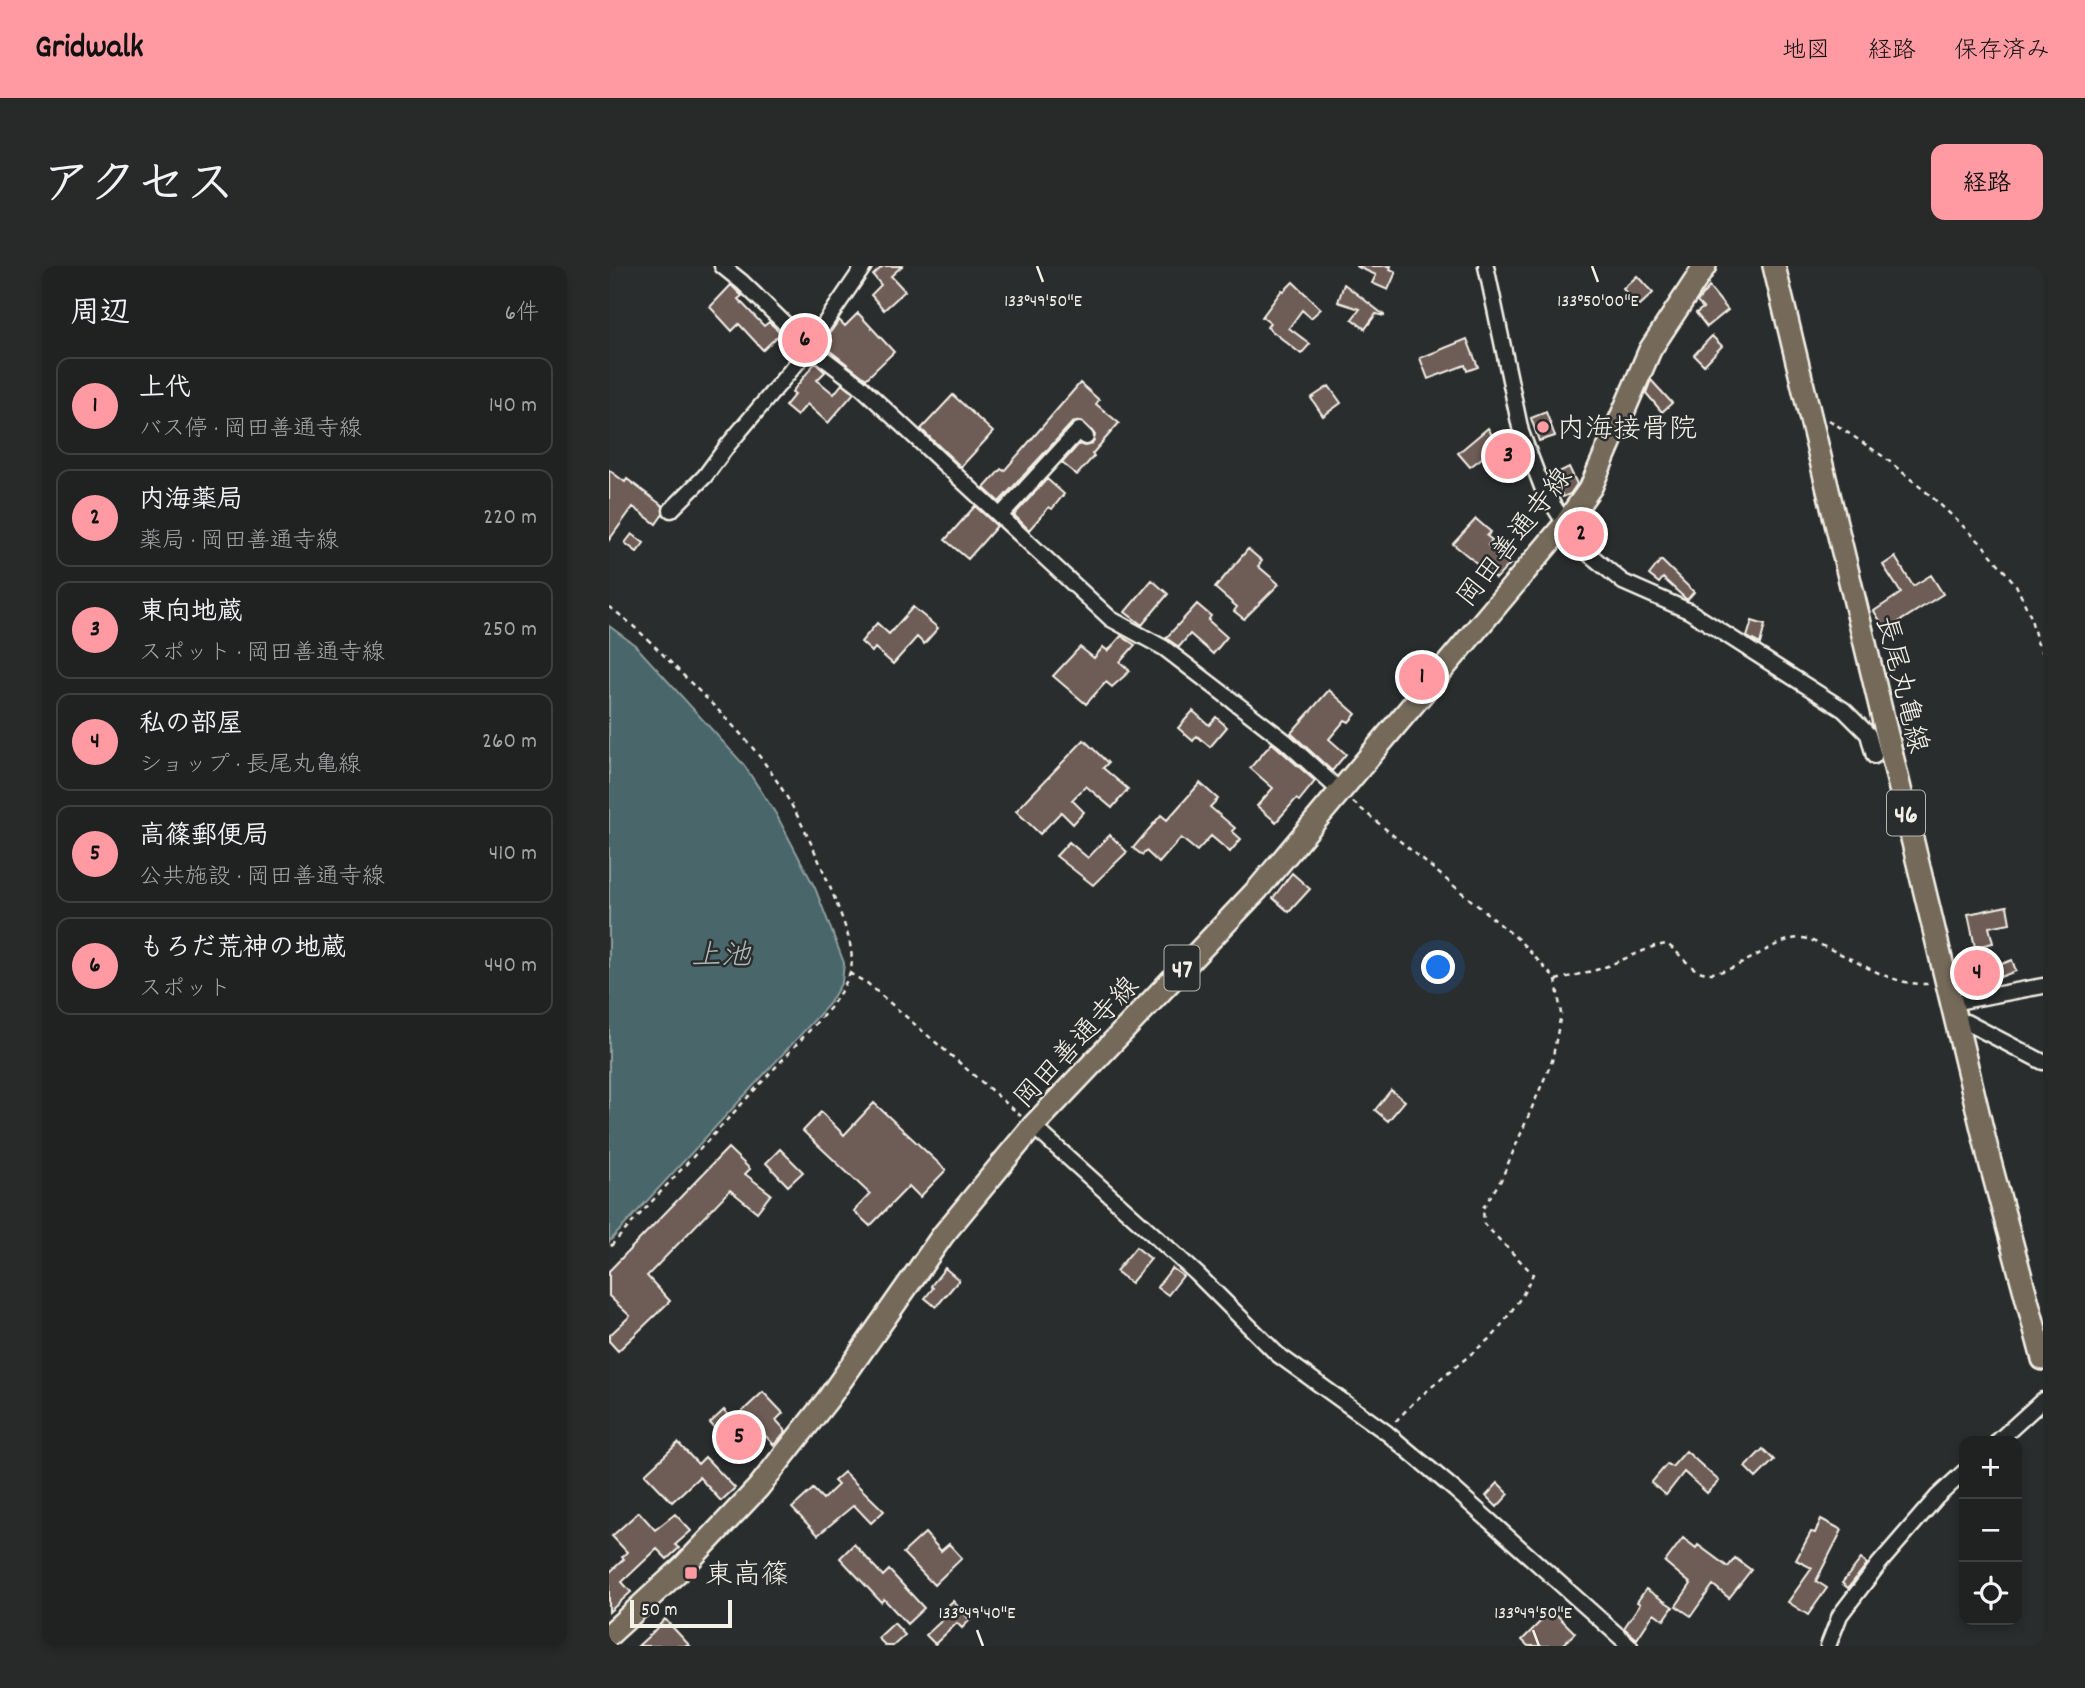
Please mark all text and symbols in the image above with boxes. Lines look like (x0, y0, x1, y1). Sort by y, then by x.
text: Gridwalk (35, 26, 144, 73)
text: 地図 (1782, 35, 1830, 69)
text: 経路 (1868, 35, 1916, 69)
text: 保存済み (1954, 35, 2050, 69)
button: 経路 (1931, 144, 2043, 220)
text: アクセス (42, 153, 235, 223)
text: 133°49'50"E (1004, 290, 1082, 315)
text: 133°50'00"E (1557, 290, 1639, 315)
text: 周辺 (70, 294, 130, 337)
text: 6件 (505, 298, 539, 331)
pin: 6 (782, 314, 828, 366)
text: 上代 (139, 371, 191, 408)
text: 1 (92, 390, 98, 423)
text: 140 m (489, 390, 537, 423)
place label: 内海接骨院 (1557, 412, 1697, 452)
text: バス停 · 岡田善通寺線 (139, 414, 362, 447)
marker: 内海接骨院 (1535, 419, 1551, 435)
pin: 3 (1485, 430, 1531, 482)
street label: 岡田善通寺線 (1449, 461, 1584, 618)
text: 内海薬局 (139, 483, 243, 520)
text: 2 (90, 502, 100, 535)
text: 220 m (483, 502, 537, 535)
pin: 2 (1558, 508, 1604, 560)
text: 薬局 · 岡田善通寺線 (139, 526, 339, 559)
text: 東向地蔵 (139, 595, 243, 632)
street label: 長尾丸亀線 (1863, 612, 1935, 758)
text: 3 (90, 614, 100, 647)
text: 250 m (483, 614, 537, 647)
text: スポット · 岡田善通寺線 (139, 638, 385, 671)
pin: 1 (1399, 651, 1445, 703)
text: 私の部屋 (139, 707, 243, 744)
text: 4 (90, 726, 100, 759)
text: 260 m (482, 726, 537, 759)
text: ショップ · 長尾丸亀線 (139, 750, 361, 783)
road number: 46 (1887, 790, 1925, 835)
text: 高篠郵便局 (139, 819, 269, 856)
text: 5 (90, 838, 100, 871)
text: 410 m (489, 838, 537, 871)
text: 公共施設 · 岡田善通寺線 (139, 862, 385, 895)
text: もろだ荒神の地蔵 (139, 931, 346, 968)
water label: 上池 (691, 937, 752, 980)
road number: 47 (1165, 946, 1199, 990)
pin: 4 (1954, 947, 2000, 999)
text: 6 (89, 950, 101, 983)
text: 440 m (484, 950, 537, 983)
your location (1421, 950, 1455, 984)
street label: 岡田善通寺線 (1007, 969, 1151, 1119)
text: スポット (139, 974, 231, 1007)
pin: 5 (716, 1411, 762, 1463)
map controls (1959, 1436, 2022, 1625)
button: + (1959, 1436, 2022, 1499)
button: − (1959, 1499, 2022, 1562)
place label: 東高篠 (705, 1558, 789, 1598)
button: locate (1959, 1562, 2022, 1625)
marker: 東高篠 (683, 1565, 699, 1581)
scale bar (630, 1597, 731, 1629)
text: 50 m (641, 1598, 678, 1625)
text: 133°49'40"E (939, 1602, 1015, 1627)
text: 133°49'50"E (1494, 1602, 1572, 1627)

